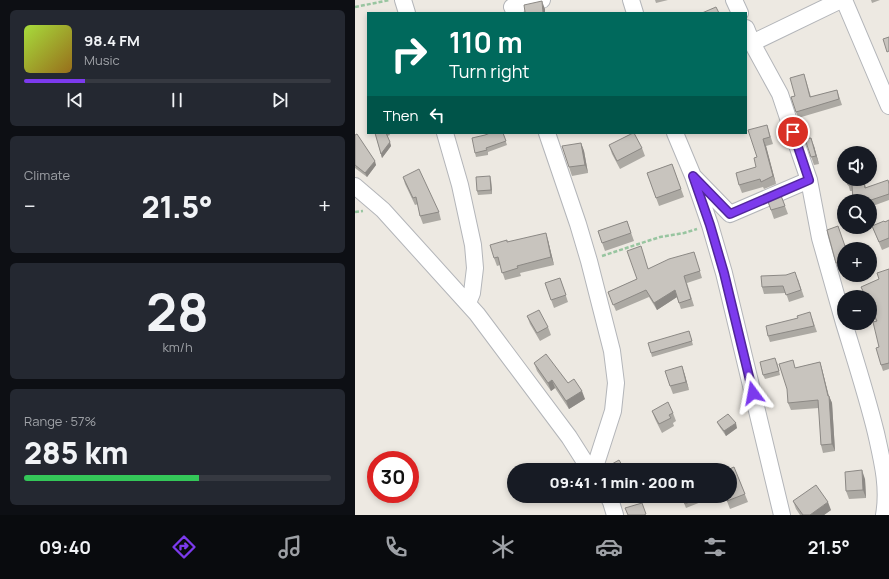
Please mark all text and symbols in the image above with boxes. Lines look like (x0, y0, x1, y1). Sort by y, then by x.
text: 110 m (449, 23, 523, 61)
icon: right (383, 28, 435, 80)
text: 98.4 FM (84, 30, 140, 51)
text: Music (84, 51, 120, 69)
text: Turn right (449, 59, 530, 83)
icon: previous (64, 89, 86, 111)
icon: pause (166, 89, 188, 111)
icon: next (269, 89, 291, 111)
icon: left (426, 104, 448, 126)
text: Then (383, 105, 418, 126)
pin (776, 115, 810, 149)
icon: arrive (782, 121, 804, 143)
map controls (837, 146, 877, 330)
button: sound (837, 146, 877, 186)
text: Climate (24, 166, 70, 184)
text: 21.5° (141, 186, 213, 227)
text: − (24, 191, 36, 221)
text: + (318, 191, 331, 221)
button: search (837, 194, 877, 234)
button: + (837, 242, 877, 282)
text: 28 (146, 276, 209, 347)
button: − (837, 290, 877, 330)
text: km/h (162, 338, 193, 356)
position arrow (732, 372, 774, 414)
text: Range · 57% (24, 412, 96, 430)
text: 285 km (24, 432, 129, 473)
speed limit sign: 30 (367, 451, 419, 503)
text: 09:41 · 1 min · 200 m (550, 472, 694, 493)
icon: directions (170, 533, 198, 561)
icon: music (276, 533, 304, 561)
icon: phone (382, 533, 410, 561)
icon: climate (489, 533, 517, 561)
icon: car (595, 533, 623, 561)
icon: filters (701, 533, 729, 561)
text: 09:40 (39, 535, 91, 559)
text: 21.5° (808, 535, 850, 559)

